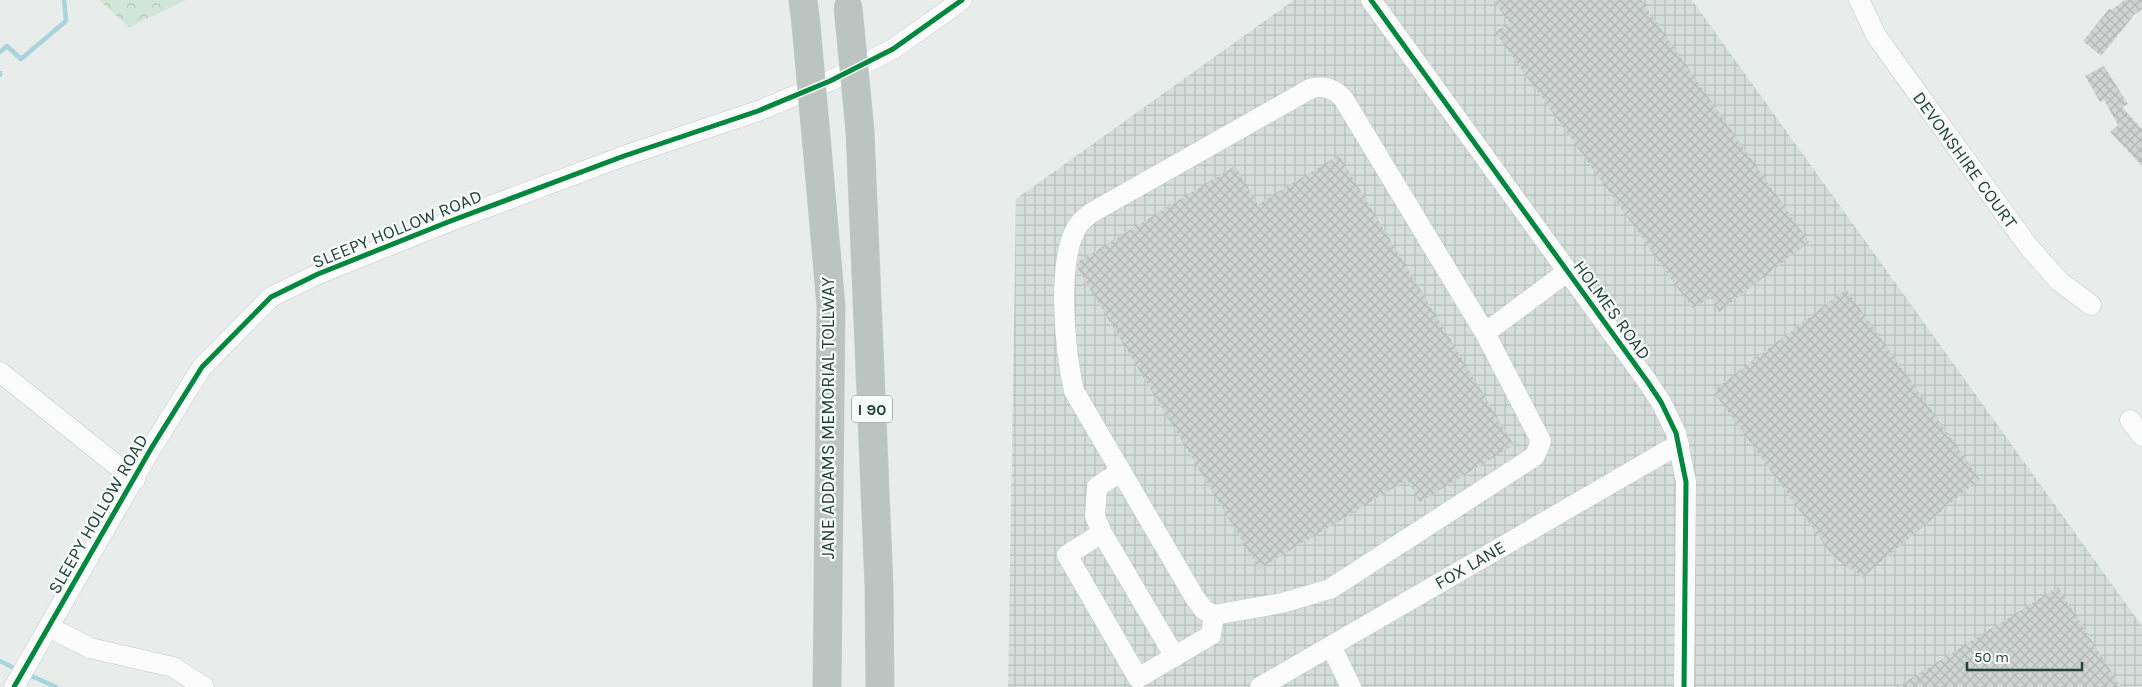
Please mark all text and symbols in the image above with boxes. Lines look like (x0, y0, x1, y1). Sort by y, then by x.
street label: DEVONSHIRE COURT (1908, 87, 2022, 233)
street label: SLEEPY HOLLOW ROAD (309, 185, 485, 273)
street label: HOLMES ROAD (1569, 256, 1655, 364)
street label: JANE ADDAMS MEMORIAL TOLLWAY (817, 277, 839, 559)
road number: I 90 (852, 396, 892, 422)
street label: SLEEPY HOLLOW ROAD (43, 430, 153, 598)
street label: FOX LANE (1431, 536, 1509, 594)
scale bar (1967, 640, 2082, 672)
text: 50 m (1974, 648, 2009, 666)

